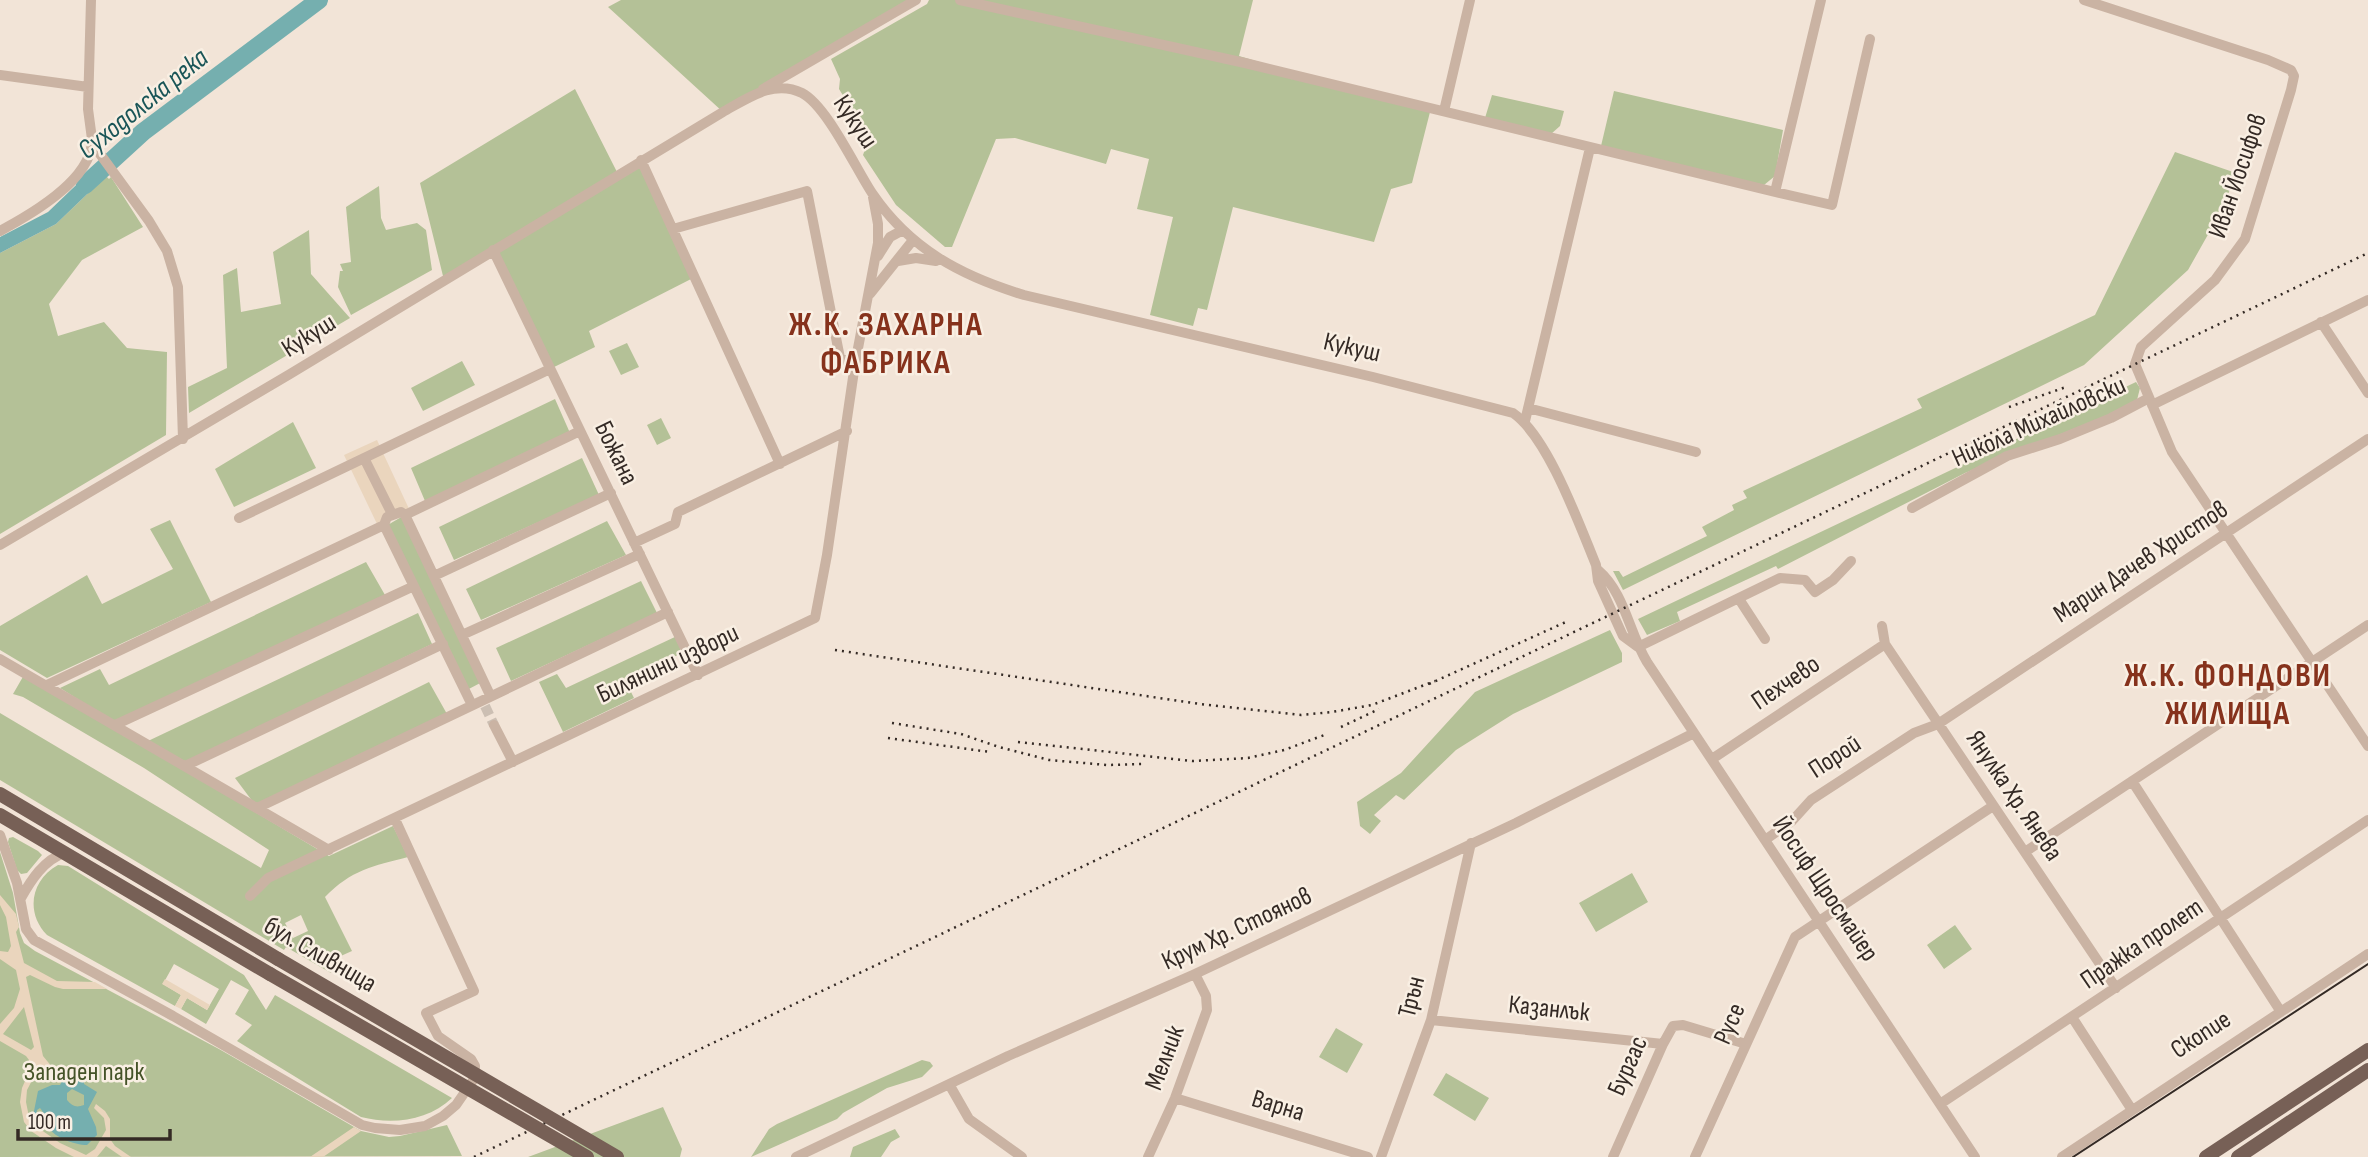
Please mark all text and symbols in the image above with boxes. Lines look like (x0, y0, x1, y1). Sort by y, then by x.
water label: Суходолска река (71, 41, 215, 167)
street label: Кукуш (826, 89, 884, 155)
street label: Иван Йосифов (2202, 110, 2274, 242)
district label: Ж.К. ЗАХАРНА ФАБРИКА (788, 305, 984, 383)
street label: Кукуш (276, 308, 342, 364)
street label: Кукуш (1320, 326, 1384, 370)
street label: Никола Михайловски (1947, 370, 2131, 474)
street label: Божана (587, 416, 645, 490)
street label: Марин Дачев Христов (2048, 494, 2234, 630)
street label: Билянини извори (592, 618, 744, 710)
street label: Пехчево (1746, 649, 1826, 717)
district label: Ж.К. ФОНДОВИ ЖИЛИЩА (2124, 656, 2332, 734)
street label: Янулка Хр. Янева (1959, 725, 2069, 867)
street label: Порой (1803, 729, 1867, 785)
street label: Йосиф Щросмайер (1765, 811, 1885, 967)
street label: Крум Хр. Стоянов (1157, 881, 1317, 977)
street label: Пражка пролет (2075, 892, 2209, 996)
street label: бул. Сливница (258, 910, 382, 1000)
street label: Трън (1392, 973, 1432, 1021)
street label: Казанлък (1507, 989, 1591, 1029)
street label: Русе (1707, 999, 1753, 1049)
street label: Скопие (2165, 1004, 2237, 1066)
street label: Мелник (1139, 1021, 1191, 1095)
street label: Бургас (1601, 1031, 1655, 1101)
park label: Западен парк (24, 1057, 144, 1088)
street label: Варна (1248, 1083, 1308, 1129)
scale bar (18, 1098, 170, 1142)
text: 100 m (28, 1110, 71, 1135)

